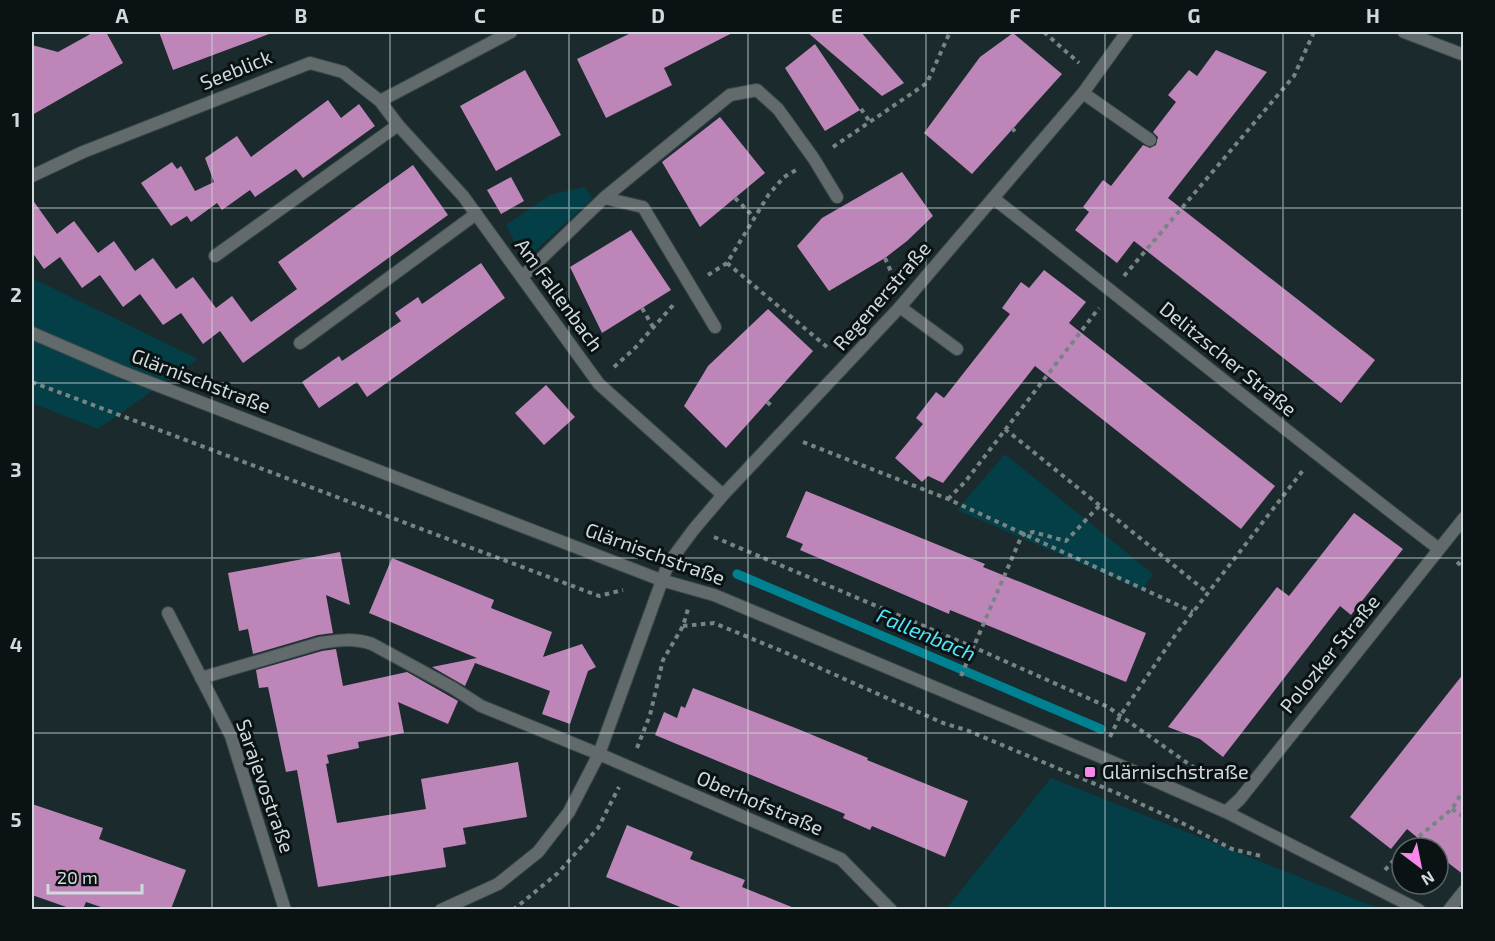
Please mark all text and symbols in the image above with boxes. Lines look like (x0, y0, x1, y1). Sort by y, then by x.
text: A (115, 3, 129, 27)
text: B (295, 3, 307, 27)
text: C (474, 3, 486, 27)
text: D (651, 3, 665, 27)
text: E (831, 3, 843, 27)
text: F (1009, 3, 1021, 27)
text: G (1188, 3, 1200, 27)
text: H (1366, 3, 1380, 27)
street label: Seeblick (196, 44, 275, 94)
text: 1 (12, 107, 20, 131)
street label: Am Fallenbach (511, 233, 609, 356)
street label: Regenerstraße (827, 236, 935, 355)
text: 2 (10, 282, 22, 306)
street label: Delitzscher Straße (1155, 296, 1302, 421)
street label: Glärnischstraße (129, 343, 274, 418)
text: 3 (10, 457, 22, 481)
street label: Glärnischstraße (582, 517, 728, 589)
street label: Polozker Straße (1274, 589, 1384, 717)
water label: Fallenbach (873, 602, 980, 666)
text: 4 (10, 632, 23, 656)
street label: Sarajevostraße (232, 716, 300, 856)
place label: Glärnischstraße (1102, 759, 1249, 783)
street label: Oberhofstraße (694, 765, 827, 840)
marker: Glärnischstraße (1083, 765, 1097, 779)
text: 5 (10, 807, 22, 831)
north arrow (1390, 836, 1450, 896)
scale bar (48, 857, 142, 895)
text: 20 m (57, 866, 98, 888)
text: N (1418, 868, 1438, 890)

